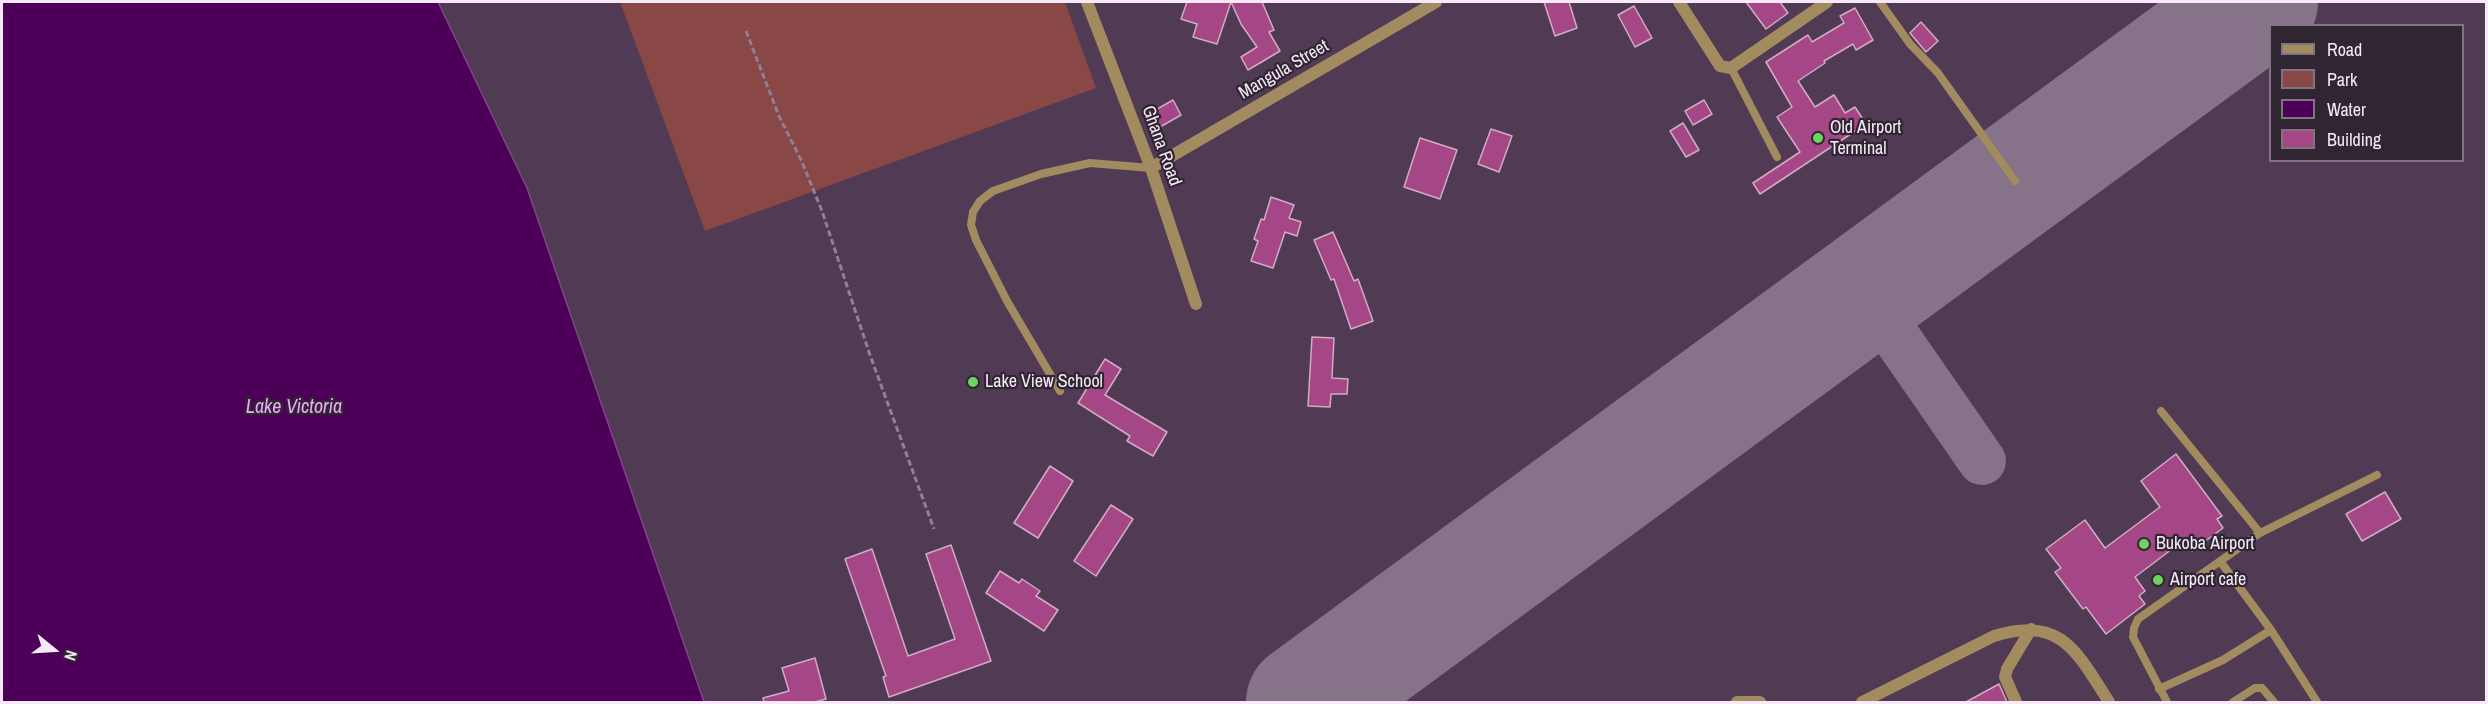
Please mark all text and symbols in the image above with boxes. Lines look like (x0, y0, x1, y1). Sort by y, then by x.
legend (2269, 24, 2464, 162)
street label: Mangula Street (1235, 36, 1333, 104)
text: Road (2327, 37, 2362, 62)
text: Park (2327, 67, 2357, 92)
text: Water (2327, 97, 2366, 122)
street label: Ghana Road (1137, 103, 1185, 189)
place label: Old Airport Terminal (1830, 117, 1901, 160)
text: Building (2327, 127, 2381, 152)
marker: Old Airport Terminal (1811, 131, 1825, 145)
place label: Lake View School (985, 371, 1103, 393)
marker: Lake View School (966, 375, 980, 389)
water label: Lake Victoria (246, 396, 342, 420)
place label: Bukoba Airport (2156, 533, 2254, 555)
marker: Bukoba Airport (2137, 537, 2151, 551)
place label: Airport cafe (2170, 569, 2246, 591)
marker: Airport cafe (2151, 573, 2165, 587)
north arrow (24, 620, 84, 680)
text: N (59, 648, 83, 663)

